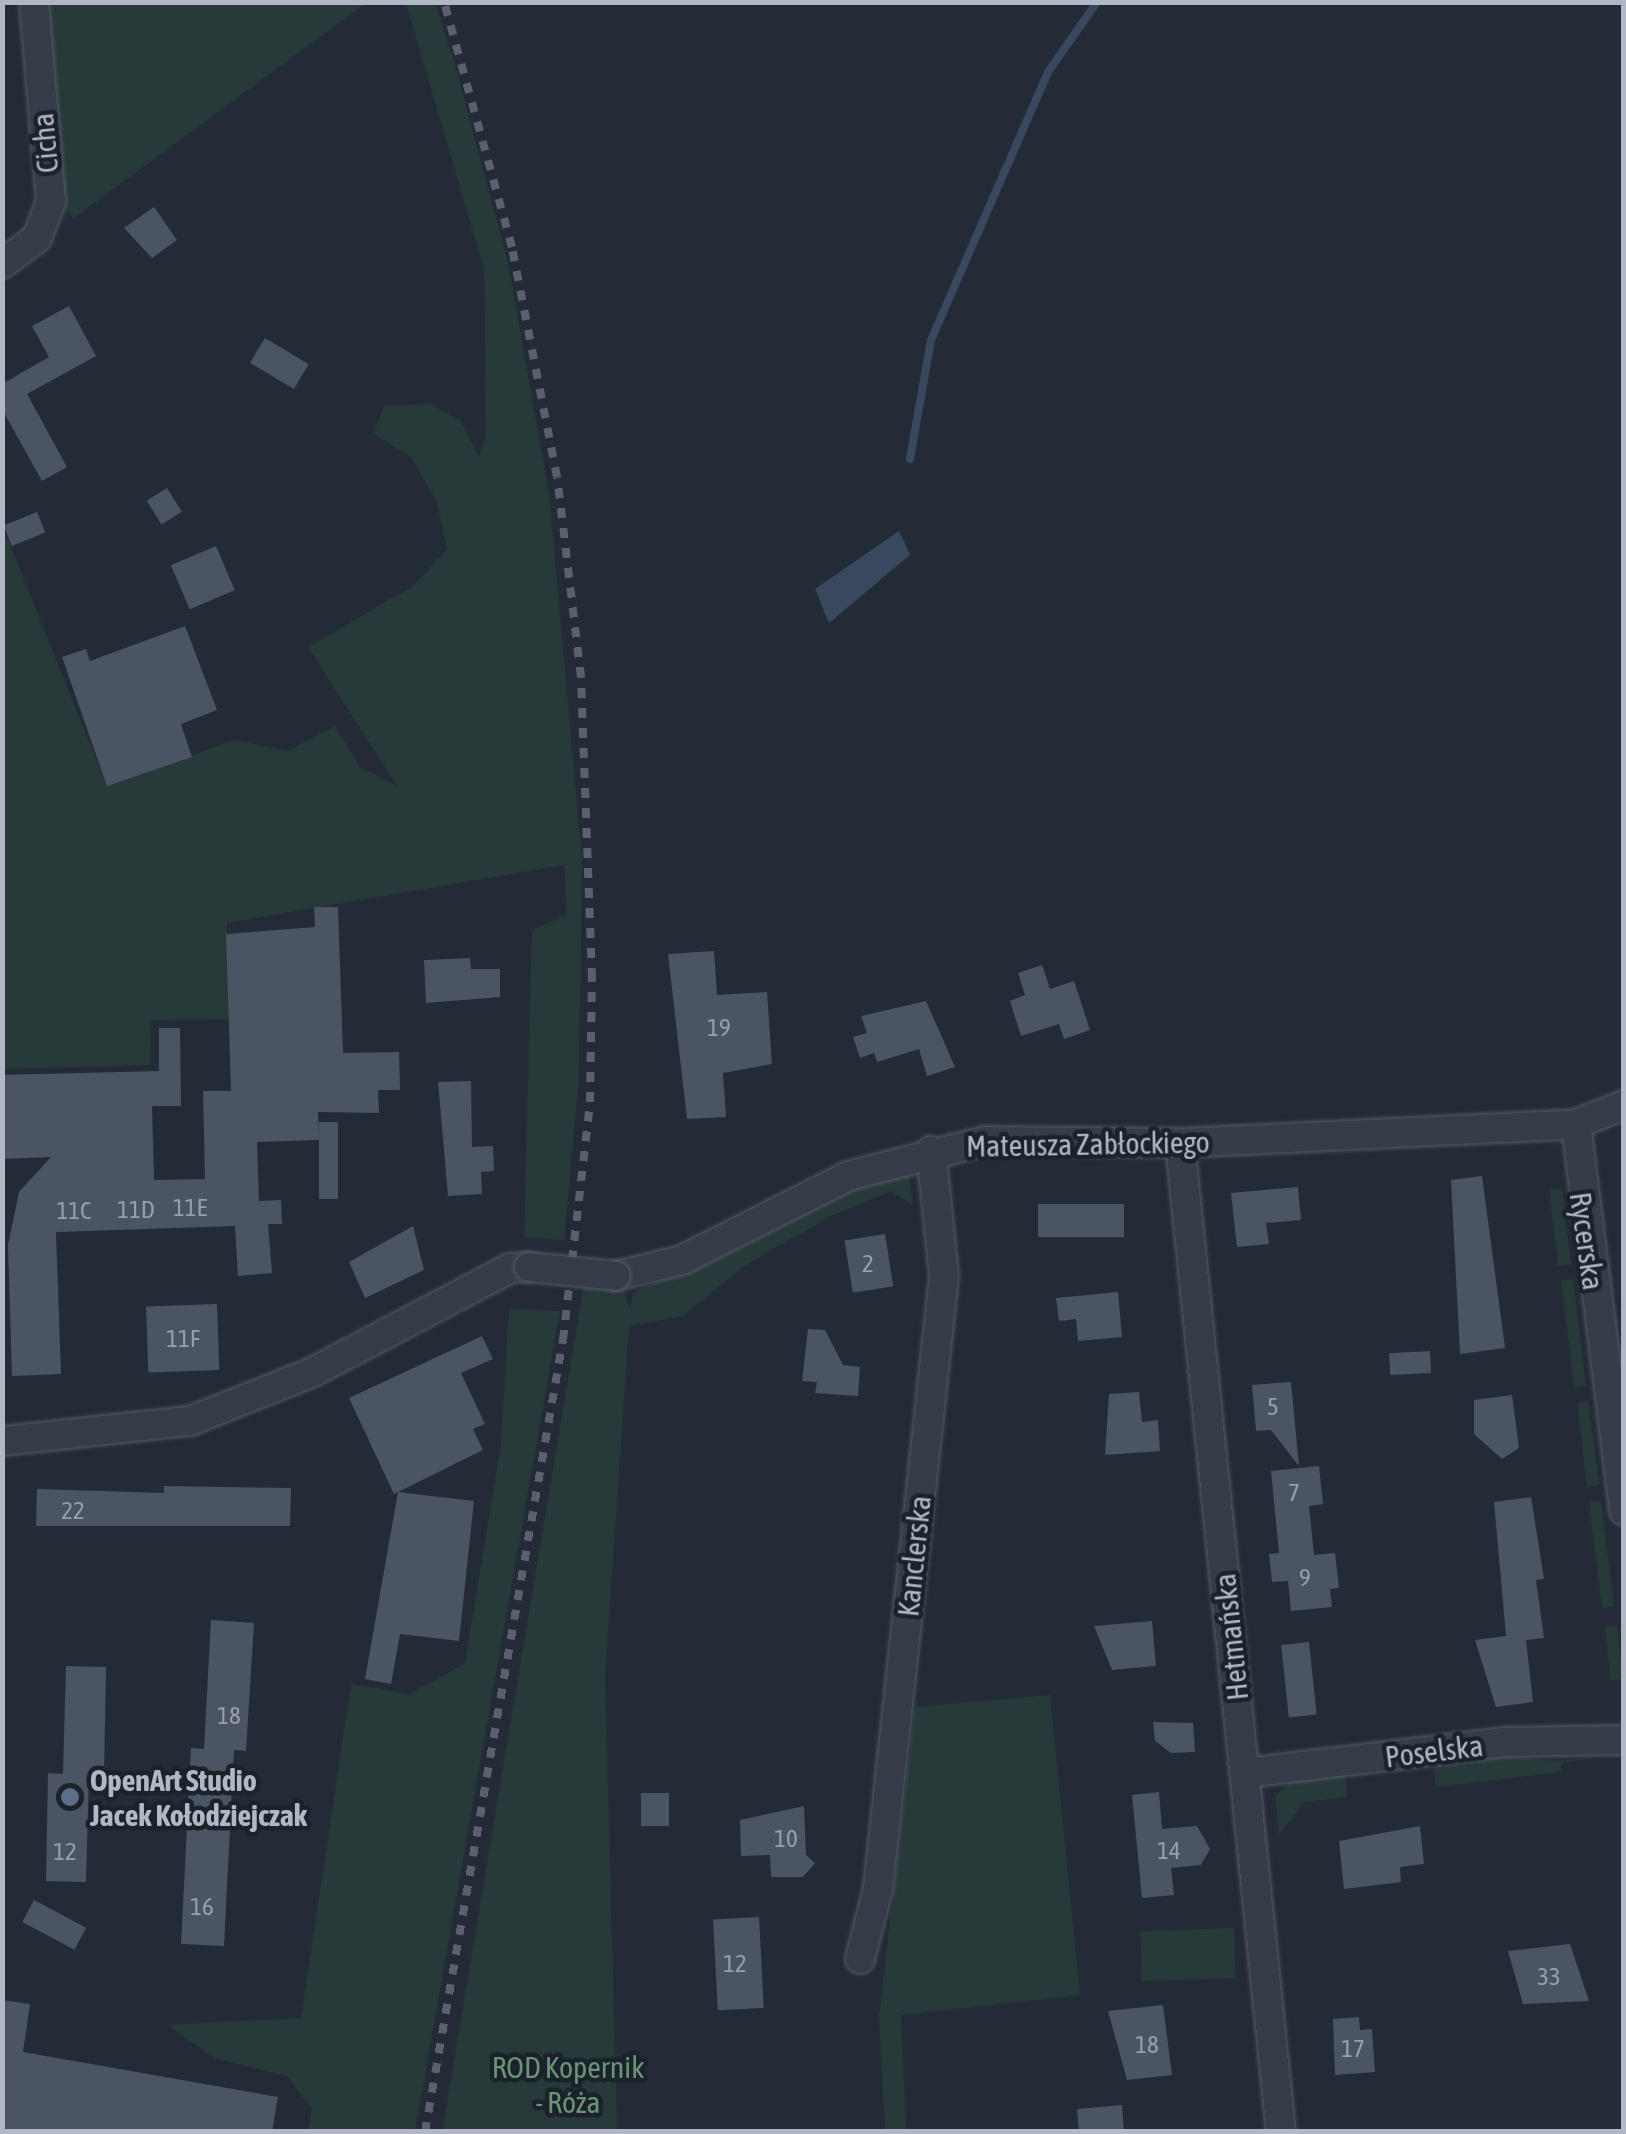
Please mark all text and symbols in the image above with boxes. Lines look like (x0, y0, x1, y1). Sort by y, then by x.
street label: Cicha (24, 112, 66, 174)
house number: 19 (707, 1012, 731, 1042)
street label: Mateusza Zabłockiego (966, 1124, 1210, 1164)
street label: Rycerska (1562, 1190, 1612, 1292)
house number: 11E (173, 1192, 207, 1222)
house number: 11D (117, 1194, 155, 1224)
house number: 11C (57, 1195, 91, 1225)
house number: 2 (862, 1248, 874, 1278)
house number: 11F (166, 1323, 200, 1353)
house number: 5 (1267, 1391, 1279, 1421)
house number: 7 (1288, 1477, 1300, 1507)
street label: Kanclerska (890, 1494, 938, 1618)
house number: 22 (61, 1495, 85, 1525)
house number: 9 (1299, 1562, 1311, 1592)
street label: Hetmańska (1206, 1572, 1256, 1702)
house number: 18 (217, 1700, 241, 1730)
street label: Poselska (1383, 1727, 1485, 1775)
place label: OpenArt Studio Jacek Kołodziejczak (90, 1762, 307, 1832)
marker: OpenArt Studio Jacek Kołodziejczak (59, 1786, 81, 1808)
house number: 10 (774, 1823, 798, 1853)
house number: 14 (1157, 1835, 1181, 1865)
house number: 12 (53, 1836, 77, 1866)
house number: 16 (190, 1891, 214, 1921)
house number: 12 (723, 1948, 747, 1978)
house number: 33 (1537, 1961, 1561, 1991)
house number: 18 (1135, 2029, 1159, 2059)
house number: 17 (1341, 2033, 1365, 2063)
park label: ROD Kopernik - Róża (492, 2049, 644, 2120)

